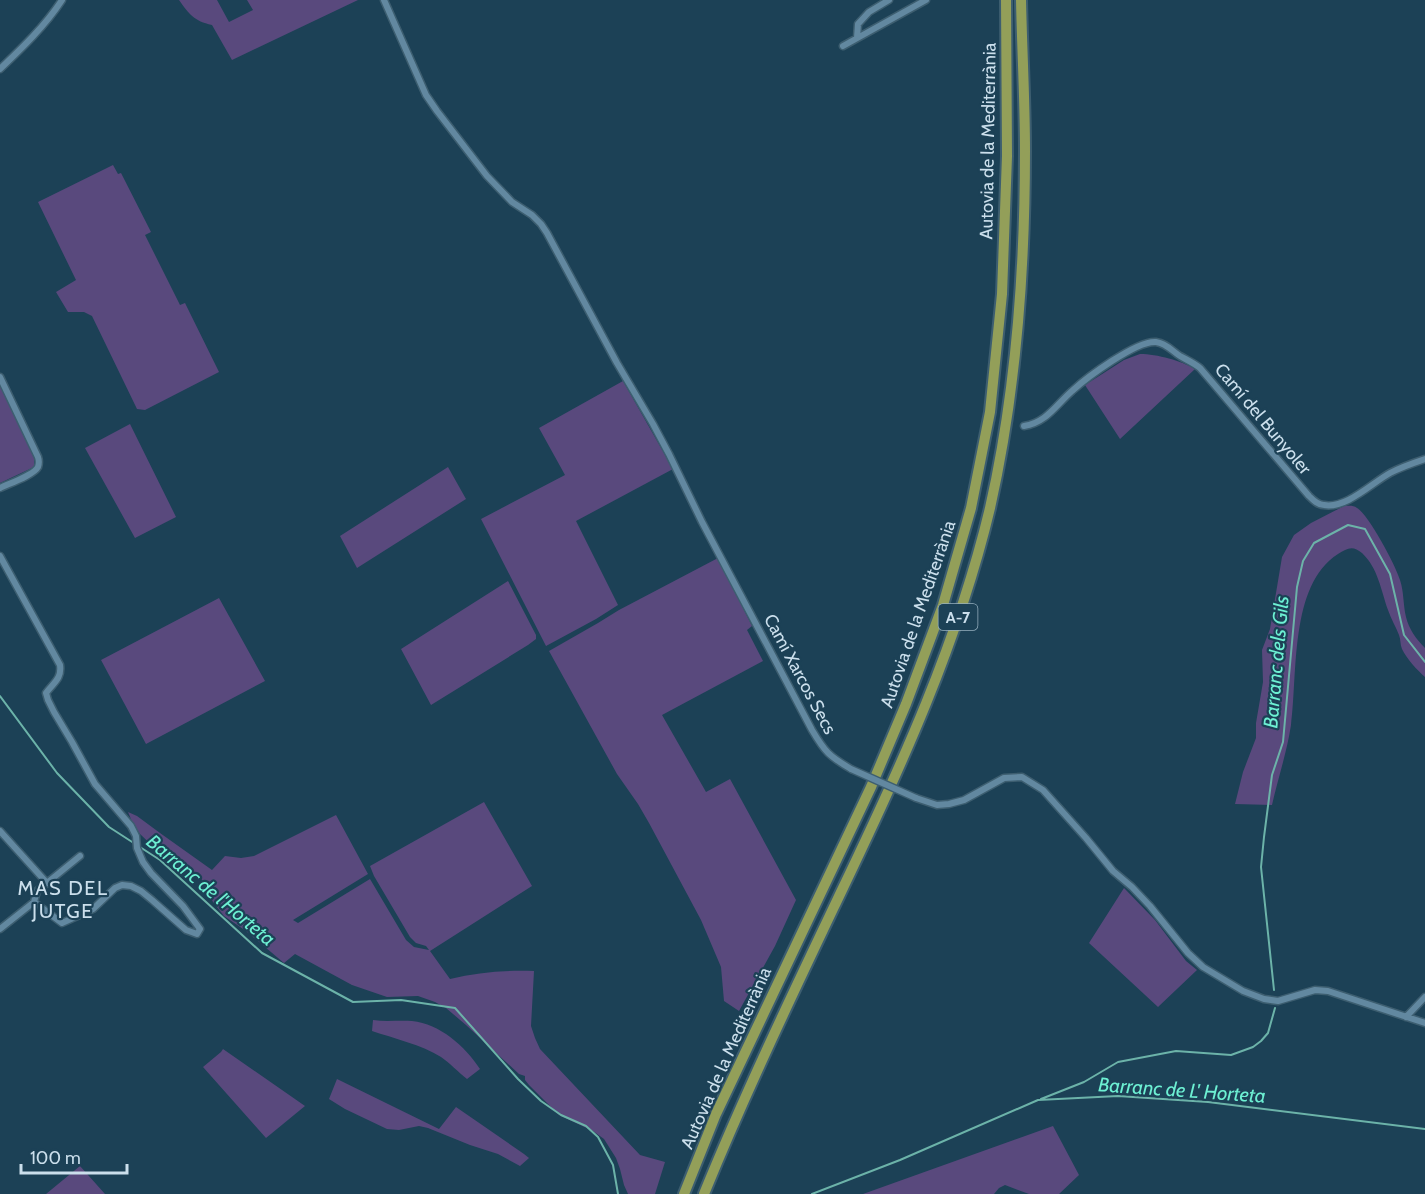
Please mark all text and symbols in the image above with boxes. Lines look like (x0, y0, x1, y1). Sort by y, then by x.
street label: Autovia de la Mediterrània (975, 42, 1001, 239)
street label: Camí del Bunyoler (1210, 359, 1316, 479)
street label: Autovia de la Mediterrània (876, 517, 961, 711)
water label: Barranc dels Gils (1258, 595, 1294, 729)
road number: A-7 (938, 604, 978, 630)
street label: Camí Xarcos Secs (759, 610, 841, 738)
water label: Barranc de l'Horteta (142, 829, 280, 951)
district label: MAS DEL JUTGE (18, 876, 108, 923)
street label: Autovia de la Mediterrània (676, 963, 776, 1152)
water label: Barranc de L' Horteta (1097, 1072, 1267, 1108)
scale bar (21, 1137, 128, 1175)
text: 100 m (30, 1147, 81, 1169)

